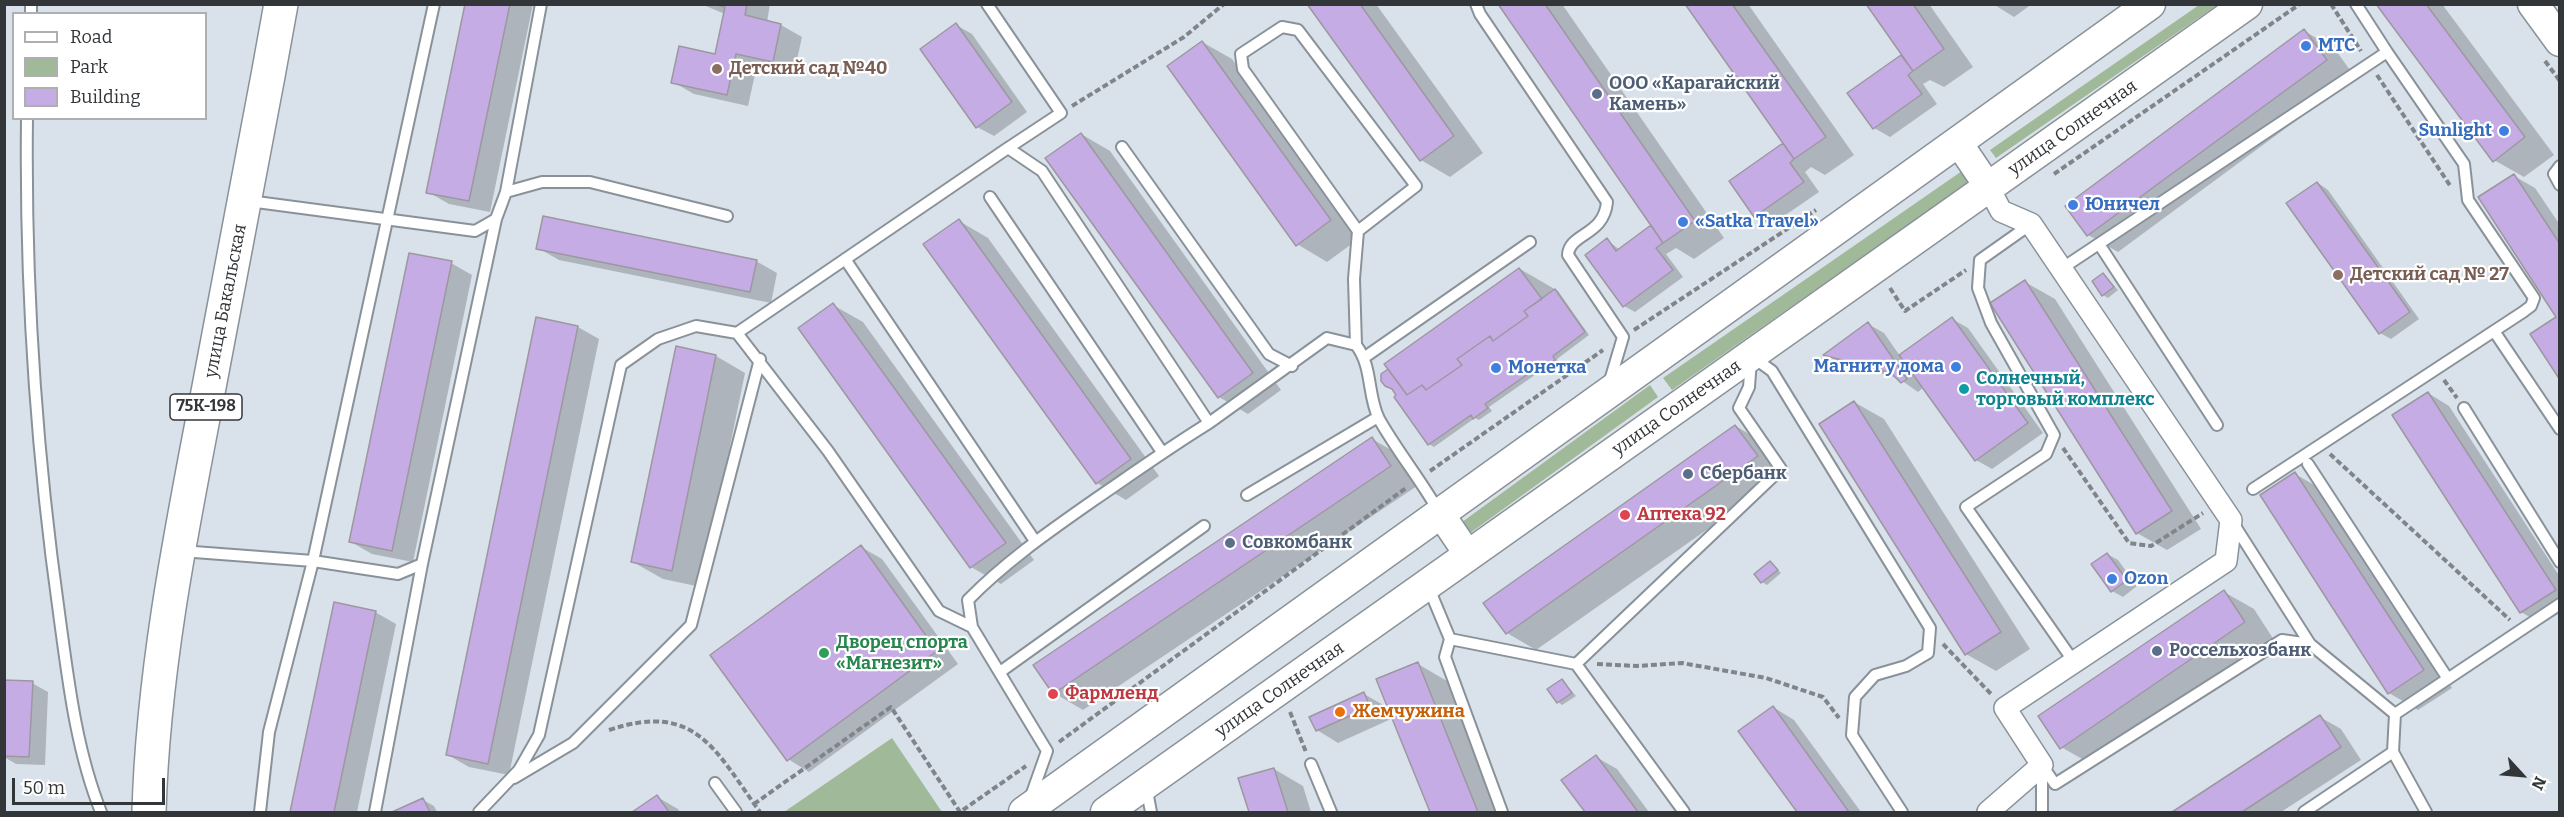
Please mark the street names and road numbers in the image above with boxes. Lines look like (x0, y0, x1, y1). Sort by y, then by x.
street label: улица Солнечная (2004, 76, 2142, 180)
street label: улица Бакальская (200, 222, 252, 380)
street label: улица Солнечная (1608, 356, 1746, 460)
road number: 75К-198 (170, 394, 242, 420)
street label: улица Солнечная (1211, 638, 1349, 742)

